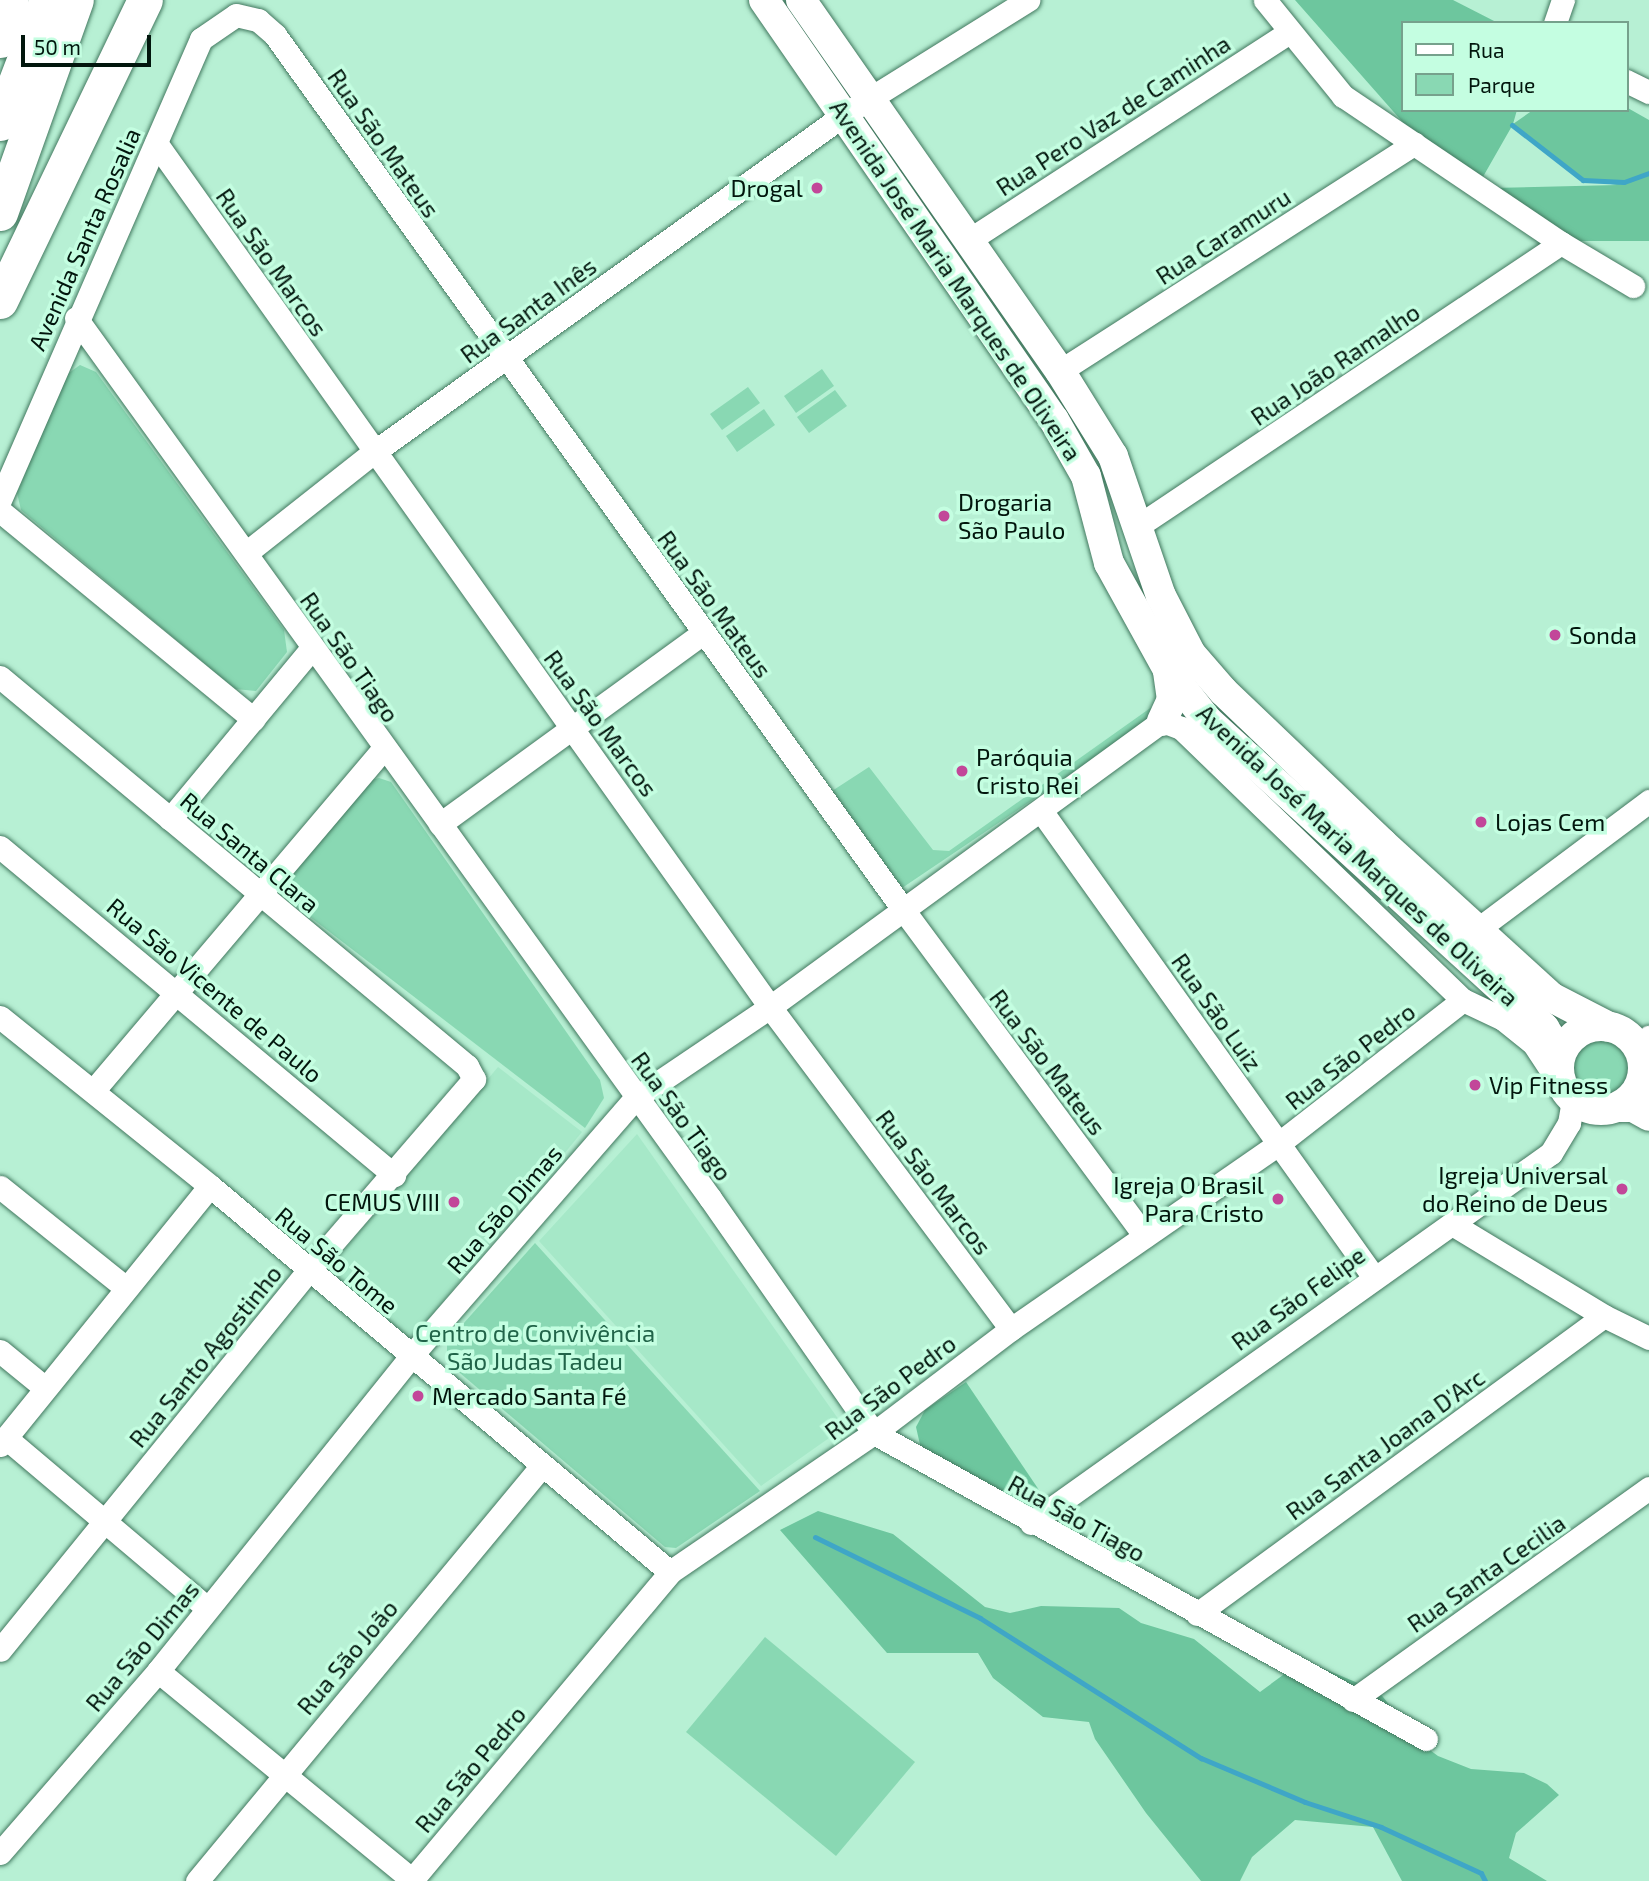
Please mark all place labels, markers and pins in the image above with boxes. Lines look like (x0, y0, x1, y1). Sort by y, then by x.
place label: Drogal (731, 174, 803, 202)
marker: Drogal (809, 180, 825, 196)
place label: Drogaria São Paulo (958, 488, 1065, 544)
marker: Drogaria São Paulo (936, 508, 952, 524)
place label: Sonda (1569, 621, 1637, 649)
marker: Sonda (1547, 627, 1563, 643)
place label: Paróquia Cristo Rei (976, 743, 1079, 799)
marker: Paróquia Cristo Rei (954, 763, 970, 779)
place label: Lojas Cem (1495, 808, 1605, 836)
marker: Lojas Cem (1473, 814, 1489, 830)
place label: Vip Fitness (1489, 1071, 1608, 1099)
marker: Vip Fitness (1467, 1077, 1483, 1093)
place label: Igreja Universal do Reino de Deus (1422, 1161, 1608, 1217)
place label: Igreja O Brasil Para Cristo (1113, 1171, 1264, 1227)
marker: Igreja Universal do Reino de Deus (1614, 1181, 1630, 1197)
place label: CEMUS VIII (324, 1188, 440, 1216)
marker: Igreja O Brasil Para Cristo (1270, 1191, 1286, 1207)
marker: CEMUS VIII (446, 1194, 462, 1210)
place label: Mercado Santa Fé (432, 1382, 627, 1410)
marker: Mercado Santa Fé (410, 1388, 426, 1404)

